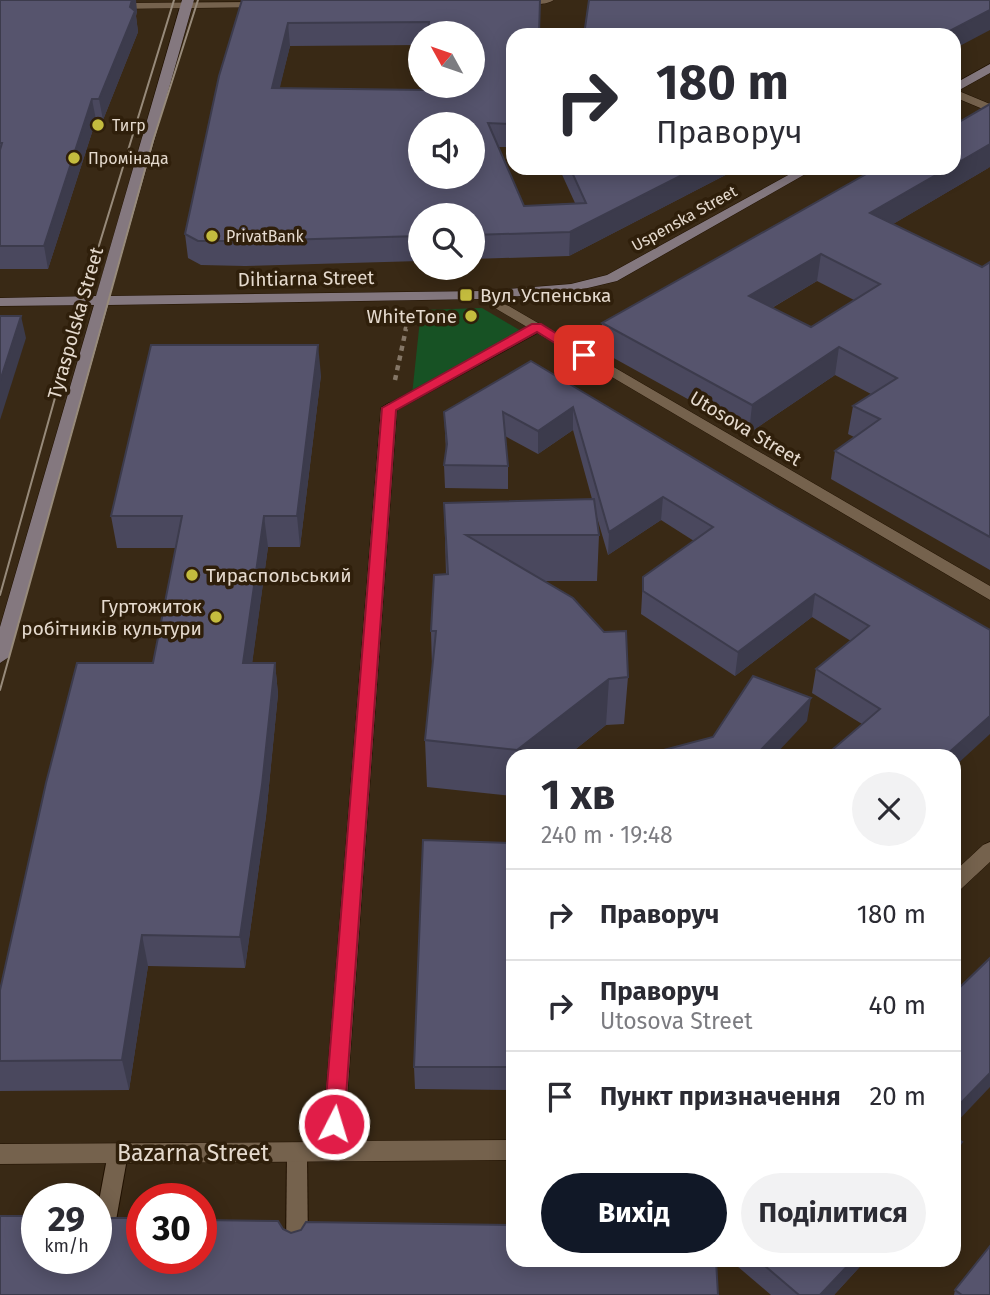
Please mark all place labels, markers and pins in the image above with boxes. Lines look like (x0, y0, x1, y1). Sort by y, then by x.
place label: Тигр (112, 116, 146, 135)
marker: Тигр (90, 117, 106, 133)
place label: Промінада (88, 149, 169, 168)
marker: Промінада (66, 150, 82, 166)
place label: PrivatBank (226, 227, 305, 246)
marker: PrivatBank (204, 228, 220, 244)
place label: Вул. Успенська (480, 284, 611, 307)
marker: Вул. Успенська (458, 287, 474, 303)
place label: WhiteTone (367, 305, 457, 328)
marker: WhiteTone (463, 308, 479, 324)
pin (554, 325, 614, 385)
place label: Тираспольський (206, 564, 352, 587)
marker: Тираспольський (184, 567, 200, 583)
place label: Гуртожиток робітників культури (21, 595, 202, 640)
marker: Гуртожиток робітників культури (208, 609, 224, 625)

